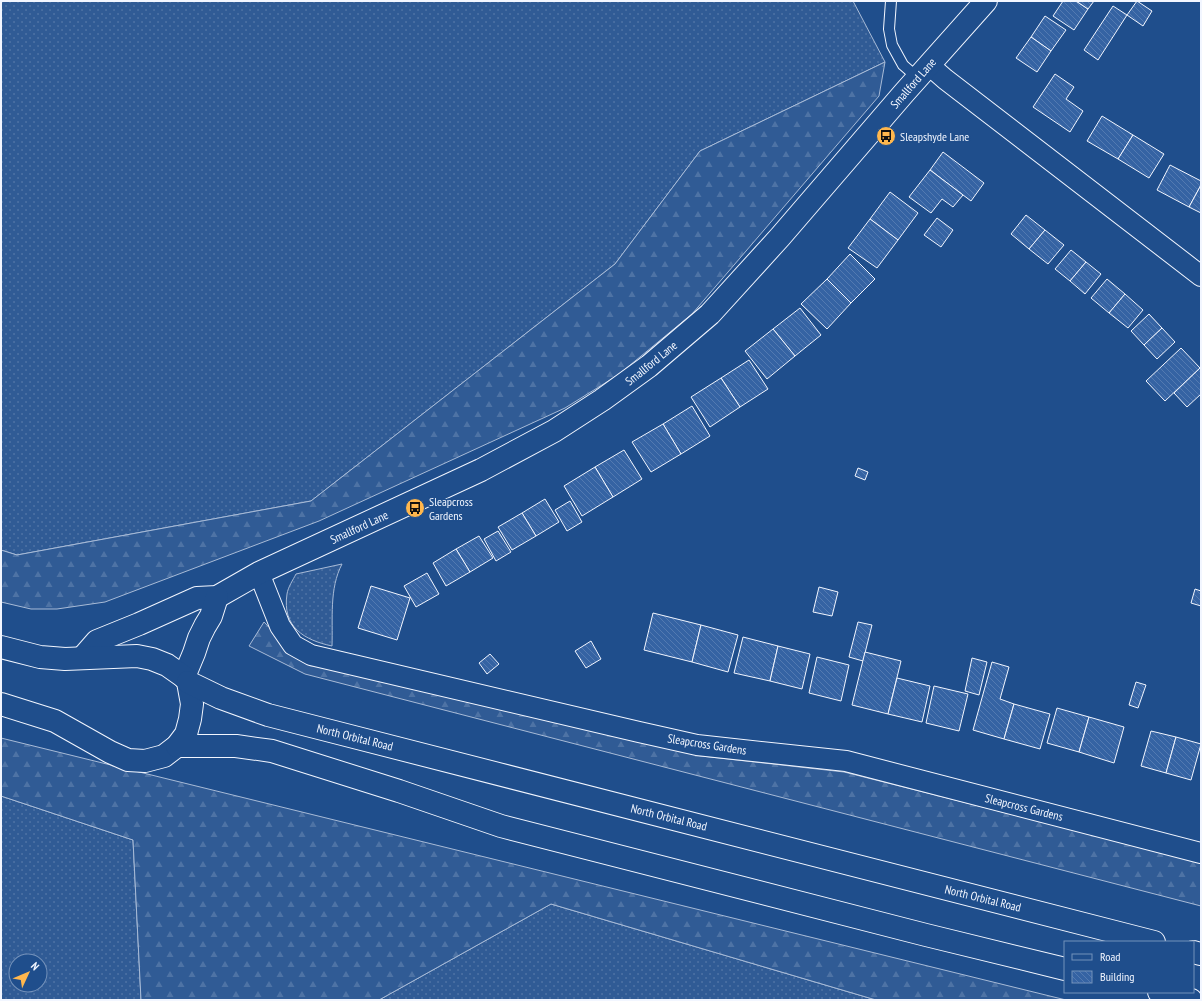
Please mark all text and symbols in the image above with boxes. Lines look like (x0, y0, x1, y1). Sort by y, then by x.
street label: Smallford Lane (887, 55, 939, 111)
bus stop icon: Sleapshyde Lane (875, 125, 897, 147)
place label: Sleapshyde Lane (900, 129, 969, 144)
street label: Smallford Lane (622, 338, 680, 388)
place label: Sleapcross Gardens (429, 494, 473, 523)
bus stop icon: Sleapcross Gardens (404, 497, 426, 519)
street label: Smallford Lane (328, 507, 390, 547)
street label: North Orbital Road (315, 720, 395, 754)
street label: Sleapcross Gardens (666, 730, 748, 758)
street label: Sleapcross Gardens (983, 790, 1065, 824)
street label: North Orbital Road (629, 800, 709, 834)
street label: North Orbital Road (943, 881, 1023, 915)
legend (1064, 941, 1194, 993)
text: Road (1100, 949, 1120, 964)
north arrow (8, 953, 48, 993)
text: N (28, 959, 42, 973)
text: Building (1100, 969, 1135, 984)

